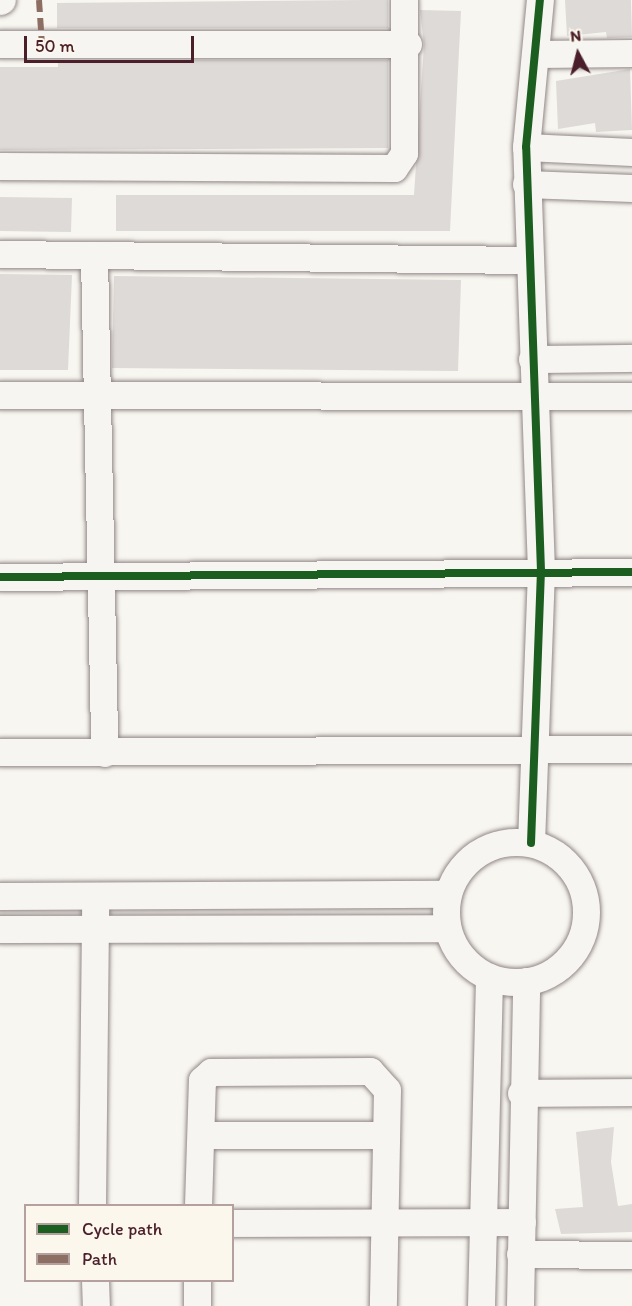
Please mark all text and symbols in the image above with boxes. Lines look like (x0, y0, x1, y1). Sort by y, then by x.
scale bar (27, 24, 196, 62)
north arrow (548, 24, 608, 84)
text: N (569, 26, 582, 46)
text: 50 m (35, 35, 75, 57)
legend (24, 1204, 234, 1282)
text: Cycle path (82, 1218, 162, 1240)
text: Path (82, 1248, 117, 1270)

